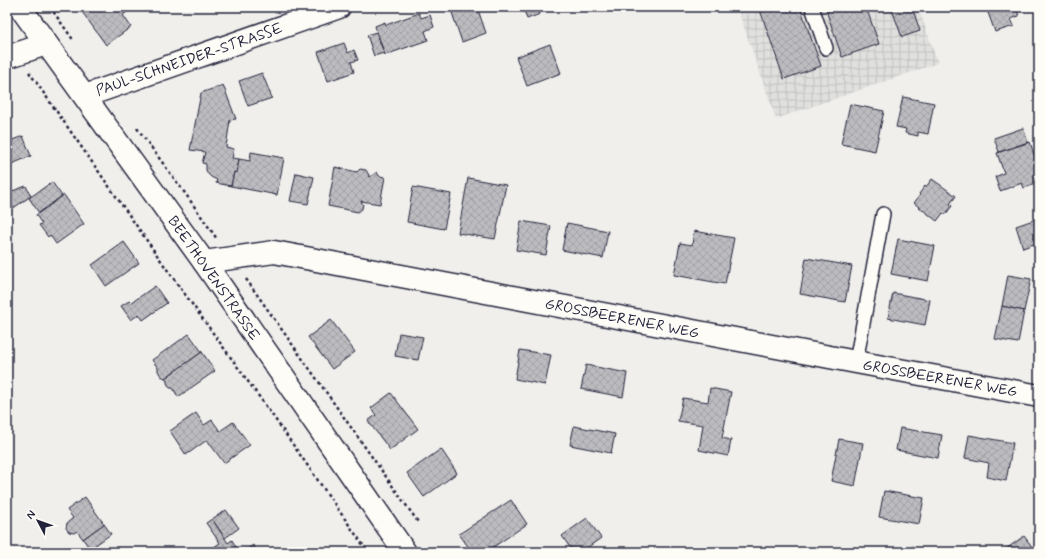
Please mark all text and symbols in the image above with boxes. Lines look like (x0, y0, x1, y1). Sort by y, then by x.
street label: PAUL-SCHNEIDER-STRASSE (93, 18, 286, 101)
street label: BEETHOVENSTRASSE (162, 212, 264, 345)
street label: GROSSBEERENER WEG (543, 294, 701, 344)
street label: GROSSBEERENER WEG (861, 356, 1019, 402)
north arrow (18, 501, 58, 541)
text: N (24, 508, 39, 522)

